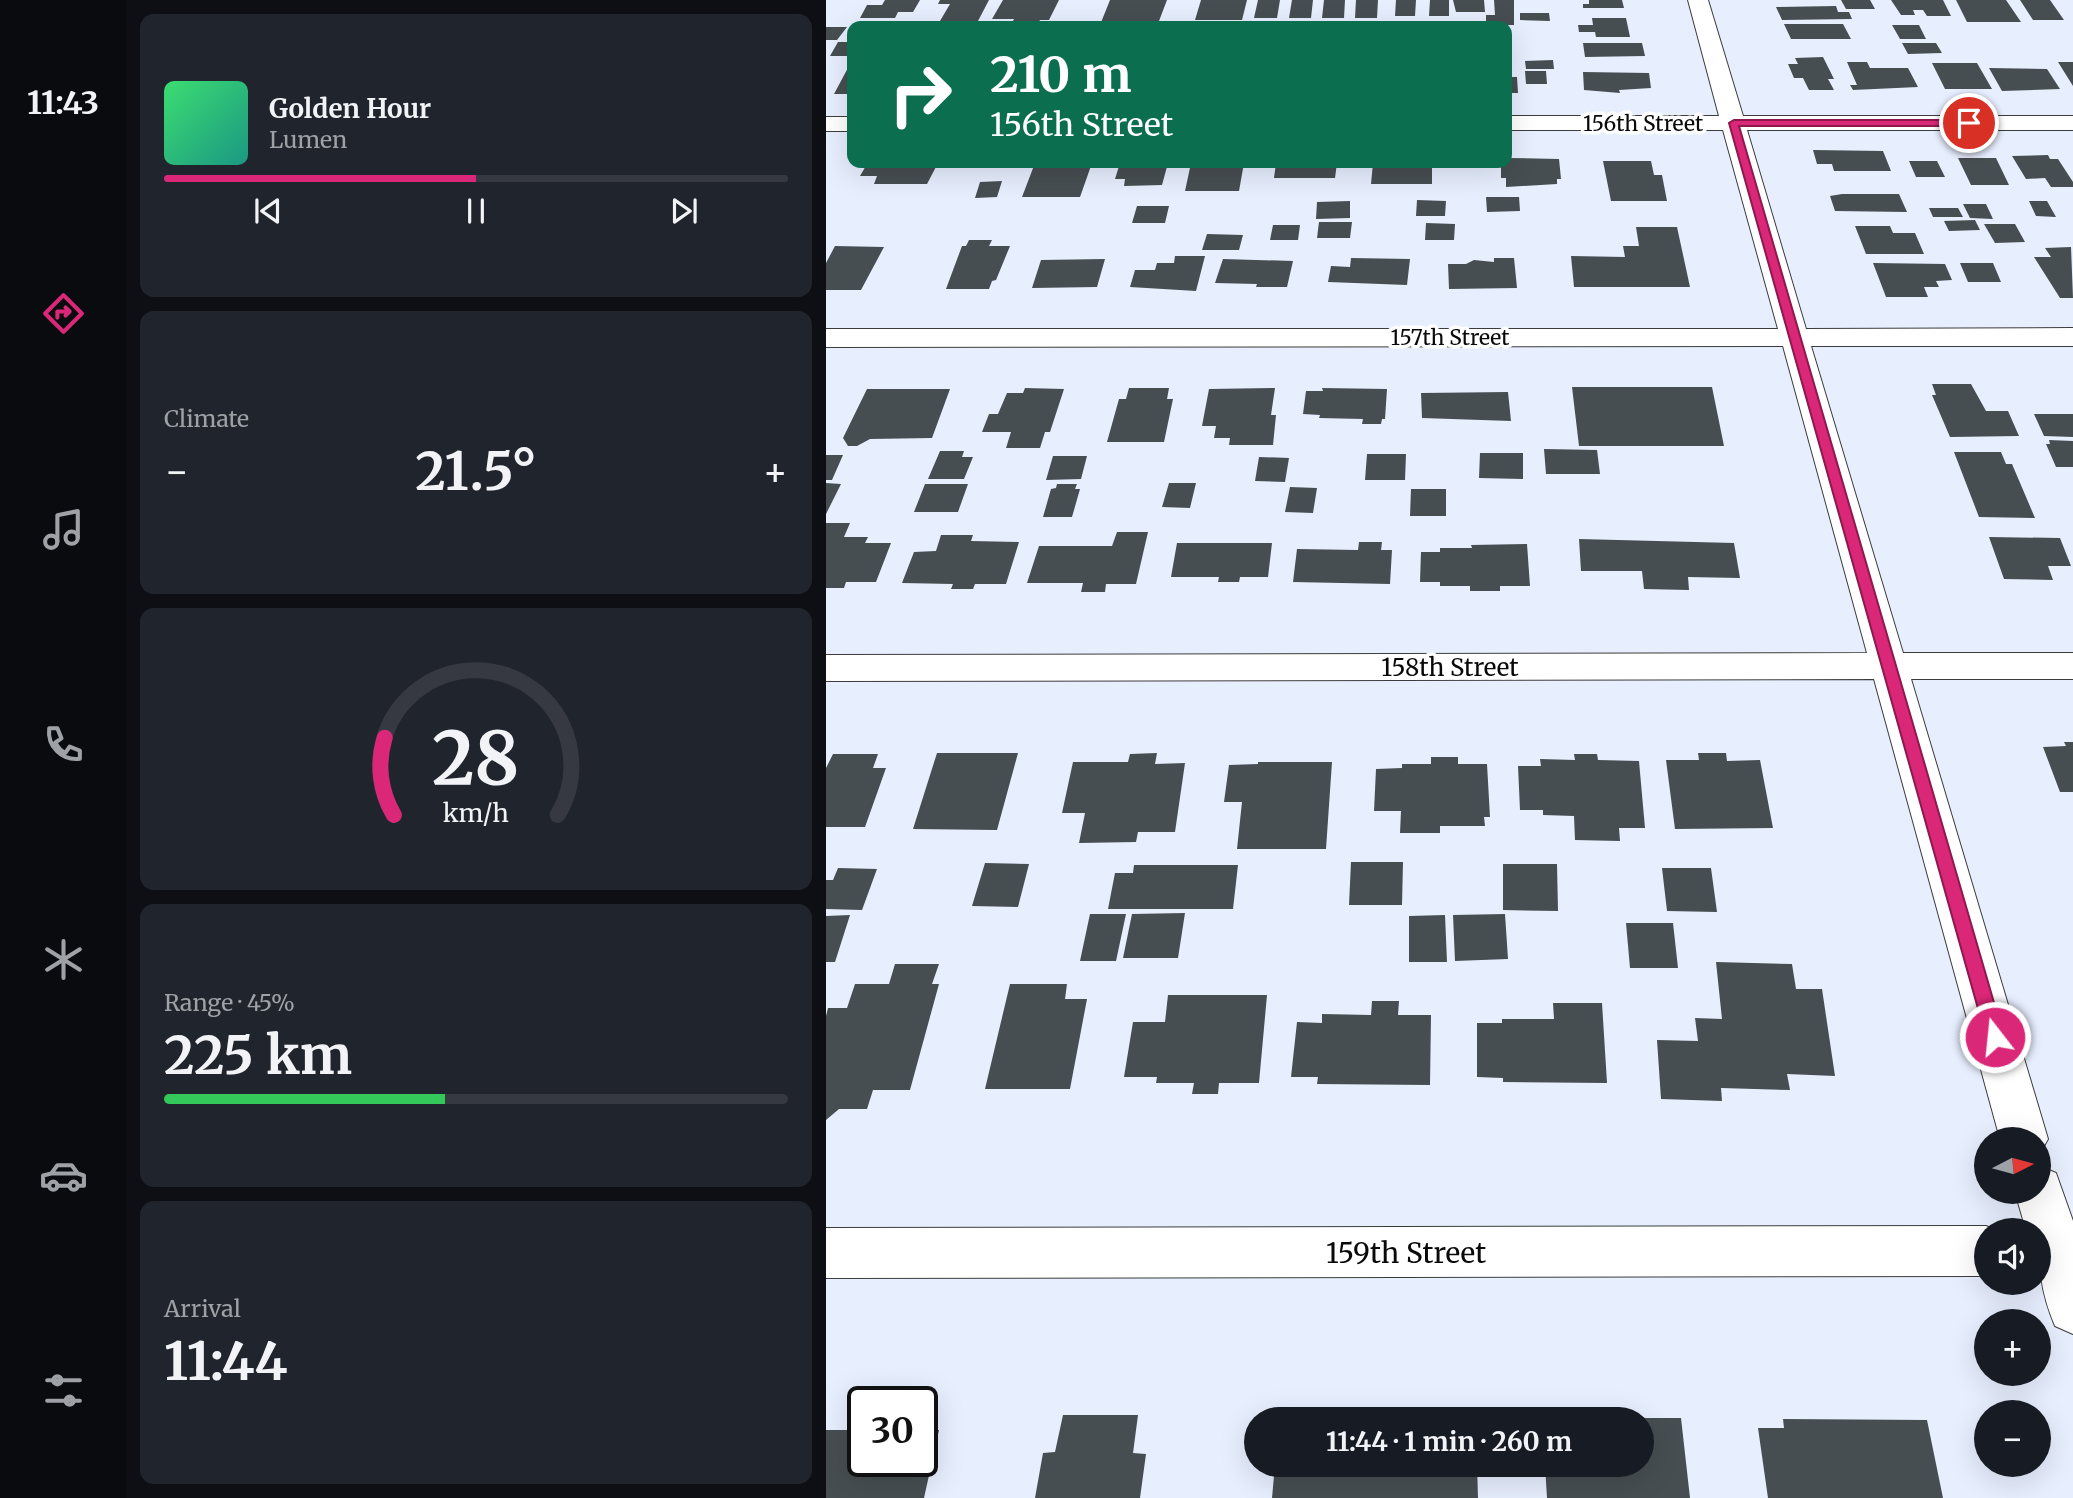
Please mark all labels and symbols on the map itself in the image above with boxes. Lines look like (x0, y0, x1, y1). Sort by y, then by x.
pin (1939, 93, 1999, 153)
street label: 156th Street (1583, 110, 1703, 137)
street label: 157th Street (1391, 324, 1509, 351)
street label: 158th Street (1381, 652, 1519, 683)
position arrow (1958, 1000, 2032, 1074)
north arrow (1974, 1127, 2051, 1204)
street label: 159th Street (1326, 1235, 1486, 1271)
speed limit sign: 30 (847, 1386, 938, 1477)

